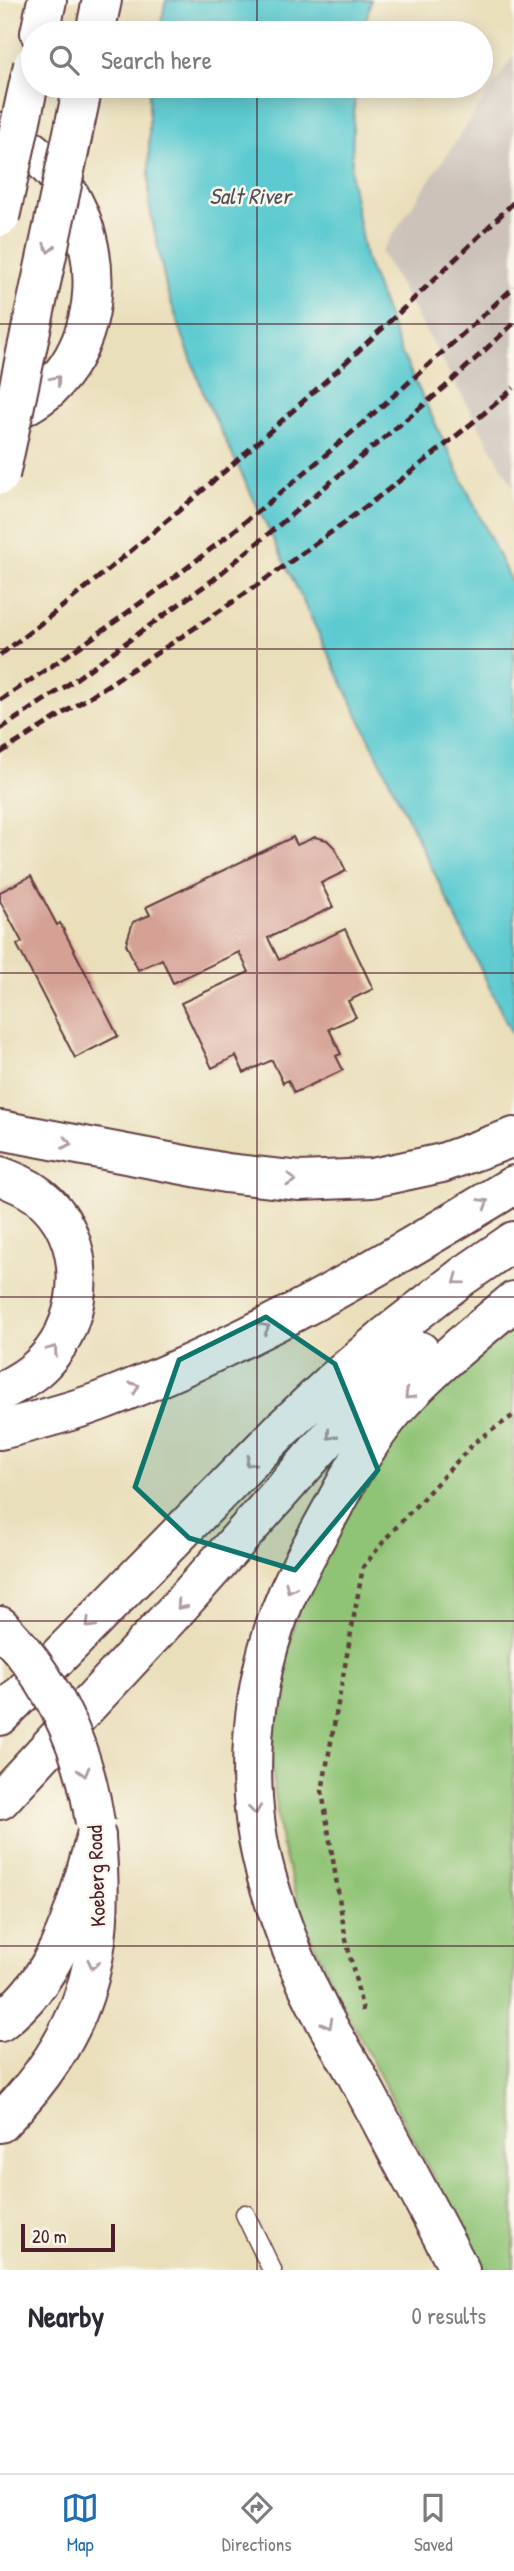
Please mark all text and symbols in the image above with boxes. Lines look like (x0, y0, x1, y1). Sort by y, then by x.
search box (21, 21, 493, 98)
icon: search (45, 41, 83, 79)
text: Search here (101, 42, 212, 77)
water label: Salt River (209, 180, 294, 211)
one-way arrow (42, 242, 57, 254)
one-way arrow (48, 375, 60, 388)
one-way arrow (61, 1135, 73, 1150)
one-way arrow (286, 1172, 297, 1187)
one-way arrow (476, 1199, 489, 1212)
one-way arrow (453, 1272, 466, 1284)
one-way arrow (258, 1323, 270, 1336)
one-way arrow (45, 1346, 57, 1358)
one-way arrow (128, 1381, 140, 1395)
one-way arrow (404, 1387, 417, 1400)
one-way arrow (327, 1426, 340, 1439)
one-way arrow (246, 1453, 259, 1466)
one-way arrow (285, 1581, 299, 1594)
one-way arrow (177, 1597, 189, 1610)
one-way arrow (86, 1615, 99, 1628)
one-way arrow (76, 1766, 90, 1778)
one-way arrow (248, 1804, 263, 1816)
street label: Koeberg Road (80, 1825, 112, 1927)
one-way arrow (86, 1958, 101, 1970)
one-way arrow (319, 2017, 333, 2030)
scale bar (21, 2221, 116, 2253)
text: 20 m (32, 2223, 67, 2249)
text: Nearby (28, 2296, 104, 2336)
text: 0 results (411, 2300, 486, 2331)
tab: Map (61, 2489, 99, 2557)
tab: Directions (222, 2489, 292, 2557)
tab: Saved (414, 2489, 453, 2557)

